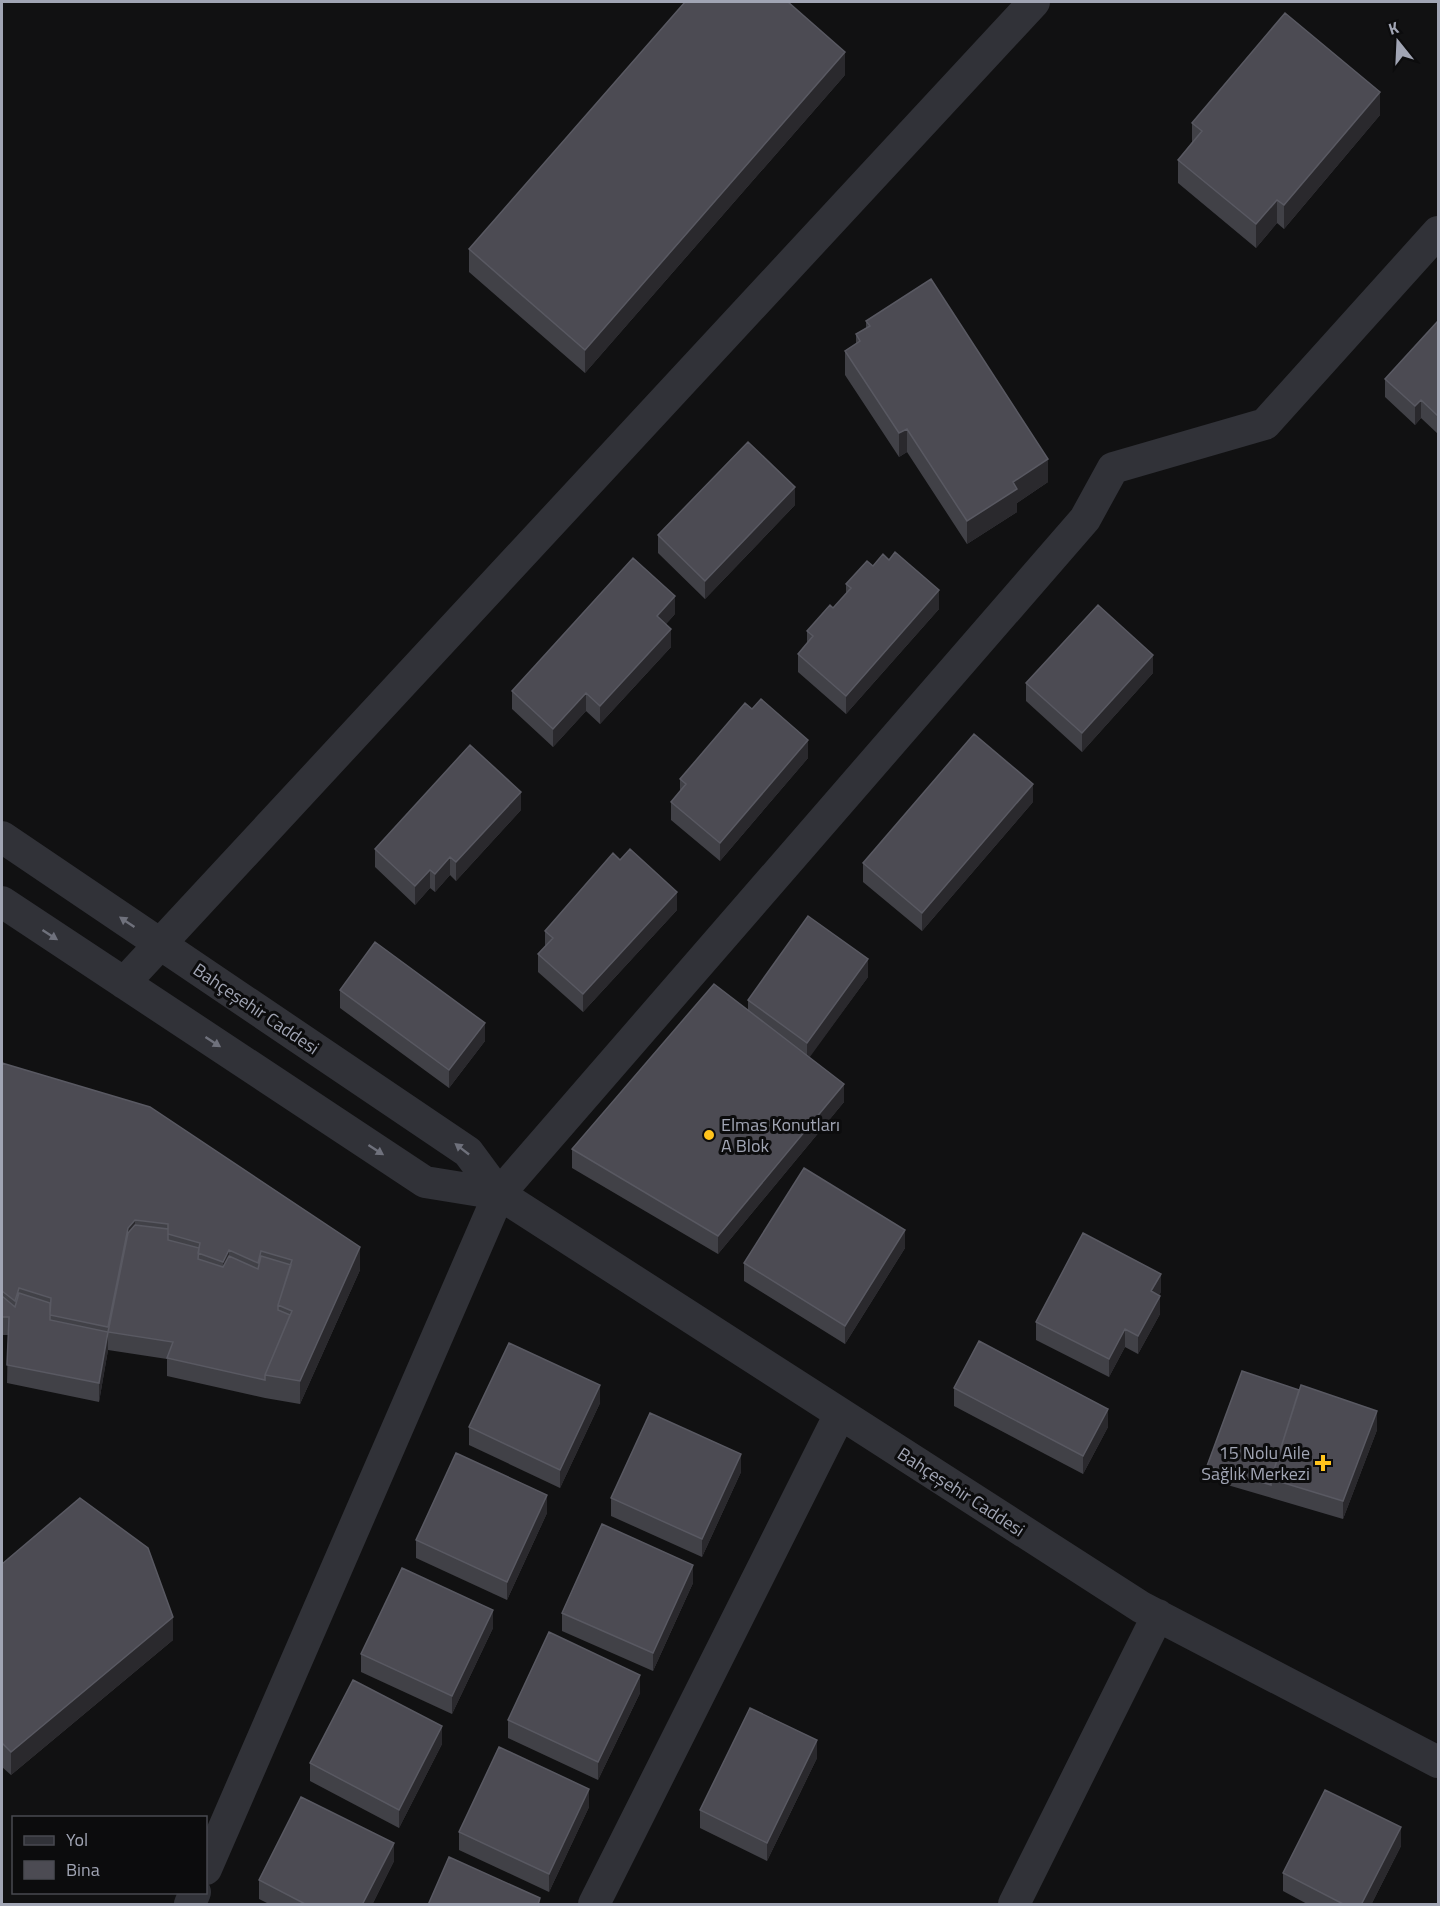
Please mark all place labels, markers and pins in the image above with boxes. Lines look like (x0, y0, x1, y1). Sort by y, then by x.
place label: Elmas Konutları A Blok (721, 1111, 840, 1159)
marker: Elmas Konutları A Blok (702, 1128, 716, 1142)
place label: 15 Nolu Aile Sağlık Merkezi (1201, 1439, 1310, 1487)
marker: 15 Nolu Aile Sağlık Merkezi (1314, 1454, 1332, 1472)

